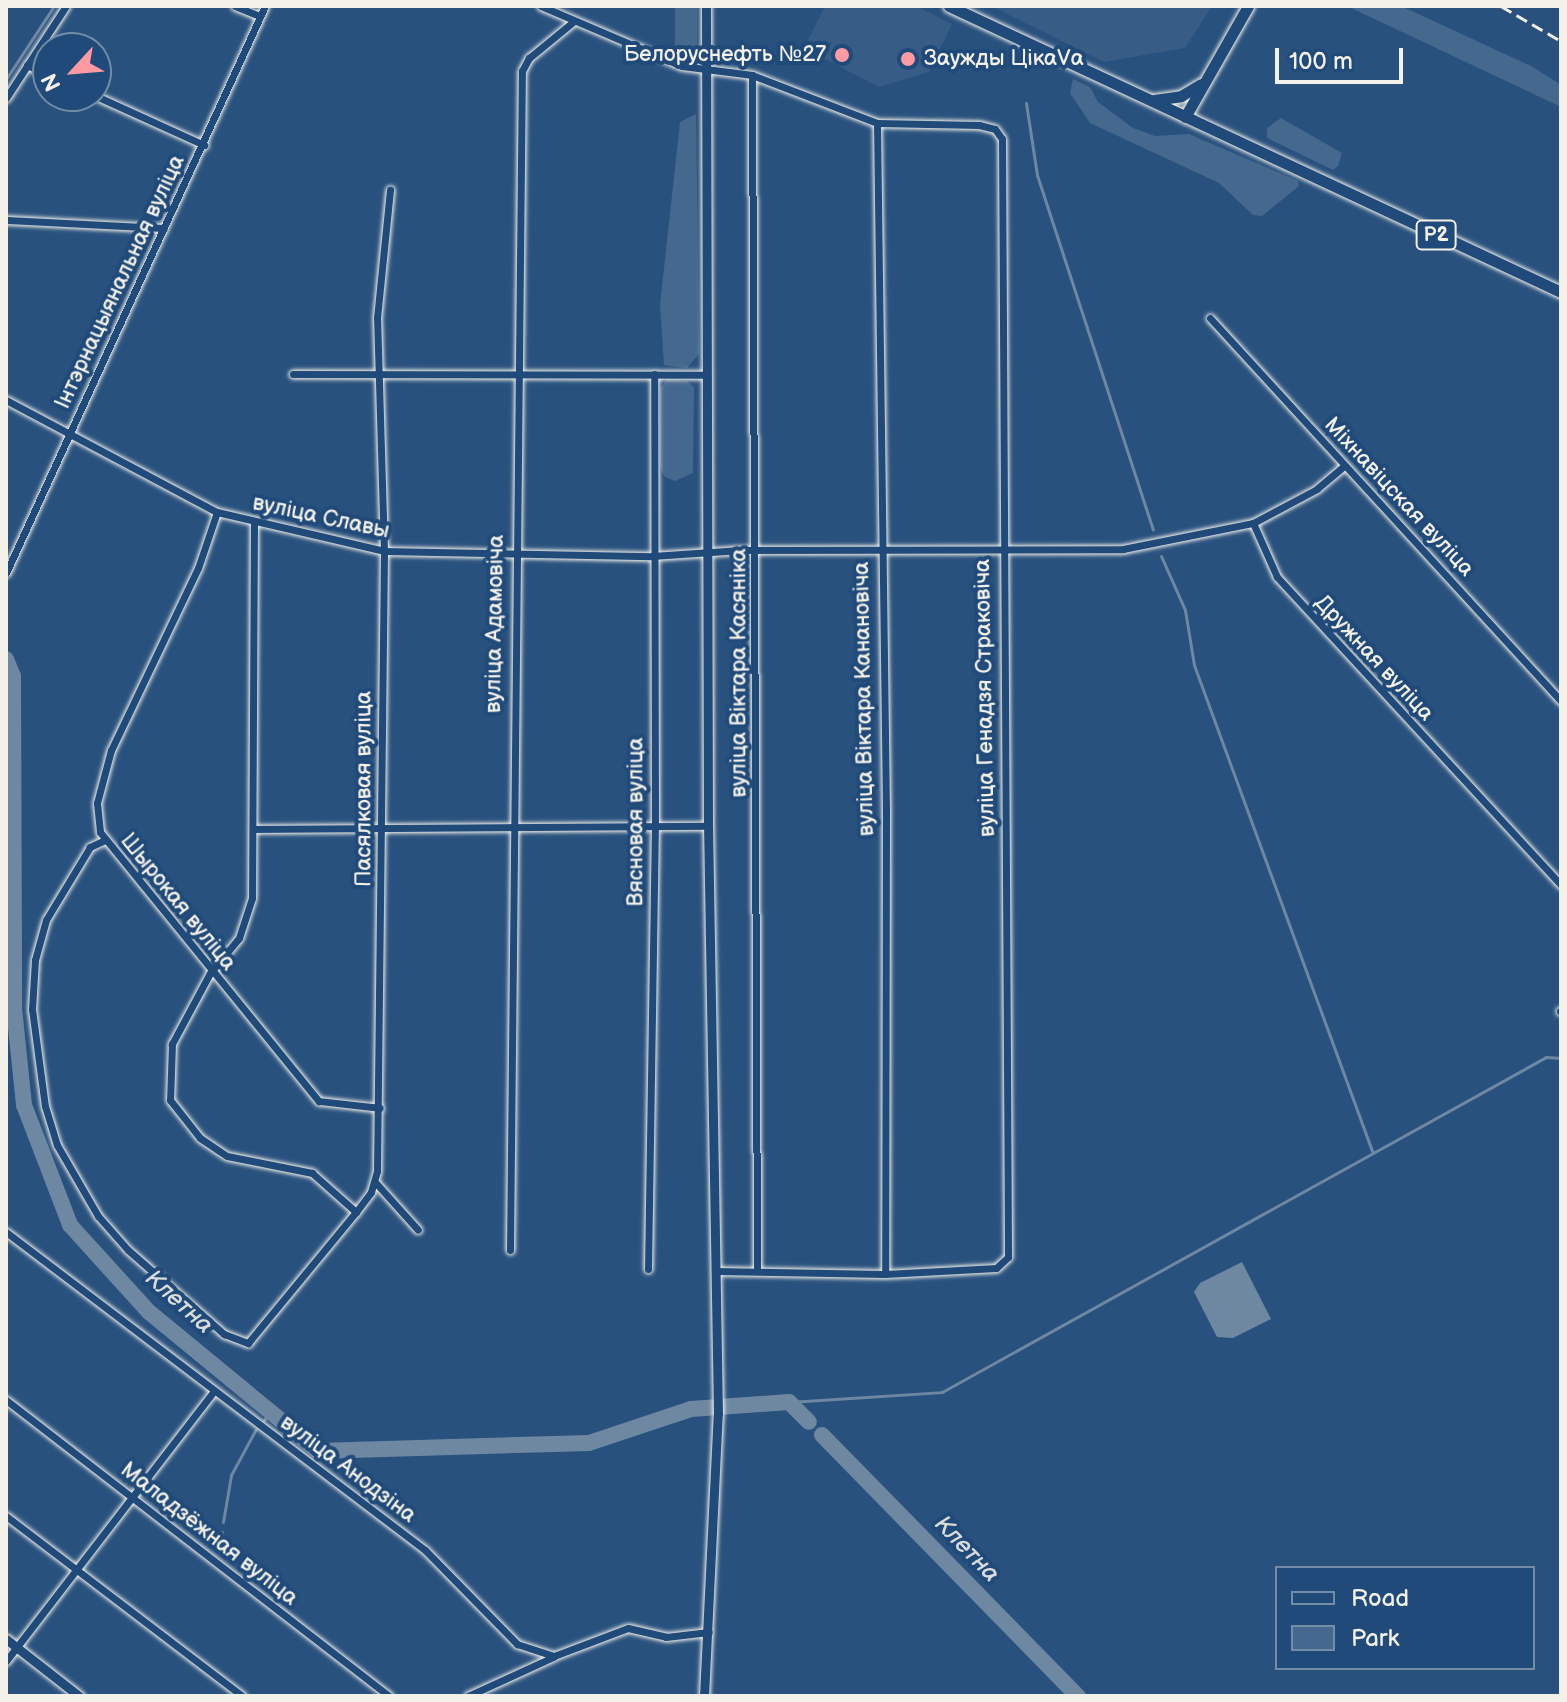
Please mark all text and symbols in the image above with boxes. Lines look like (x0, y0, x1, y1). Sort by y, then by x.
north arrow (32, 32, 112, 112)
scale bar (1279, 32, 1407, 82)
place label: Белоруснефть №27 (624, 42, 826, 68)
marker: Белоруснефть №27 (833, 46, 851, 64)
place label: Заужды ЦікаVа (924, 46, 1084, 72)
text: 100 m (1289, 47, 1353, 76)
marker: Заужды ЦікаVа (899, 50, 917, 68)
text: N (36, 69, 68, 95)
street label: Інтэрнацыянальная вуліца (49, 151, 191, 413)
road number: Р2 (1414, 219, 1458, 251)
street label: Міхнавіцская вуліца (1318, 412, 1480, 582)
street label: вуліца Славы (250, 490, 392, 544)
street label: вуліца Адамовіча (480, 535, 510, 713)
street label: вуліца Віктара Касяніка (726, 548, 752, 798)
street label: вуліца Генадзя Страковіча (969, 559, 1001, 837)
street label: вуліца Віктара Канановіча (848, 562, 880, 836)
street label: Дружная вуліца (1309, 590, 1439, 726)
street label: Пасялковая вуліца (351, 691, 377, 887)
street label: Вясновая вуліца (623, 737, 649, 907)
street label: Шырокая вуліца (115, 828, 241, 976)
water label: Клетна (139, 1264, 219, 1340)
street label: вуліца Анодзіна (275, 1409, 421, 1529)
street label: Маладзёжная вуліца (115, 1457, 303, 1611)
water label: Клетна (928, 1510, 1006, 1588)
legend (1275, 1566, 1535, 1670)
text: Road (1351, 1584, 1409, 1613)
text: Park (1351, 1624, 1399, 1653)

